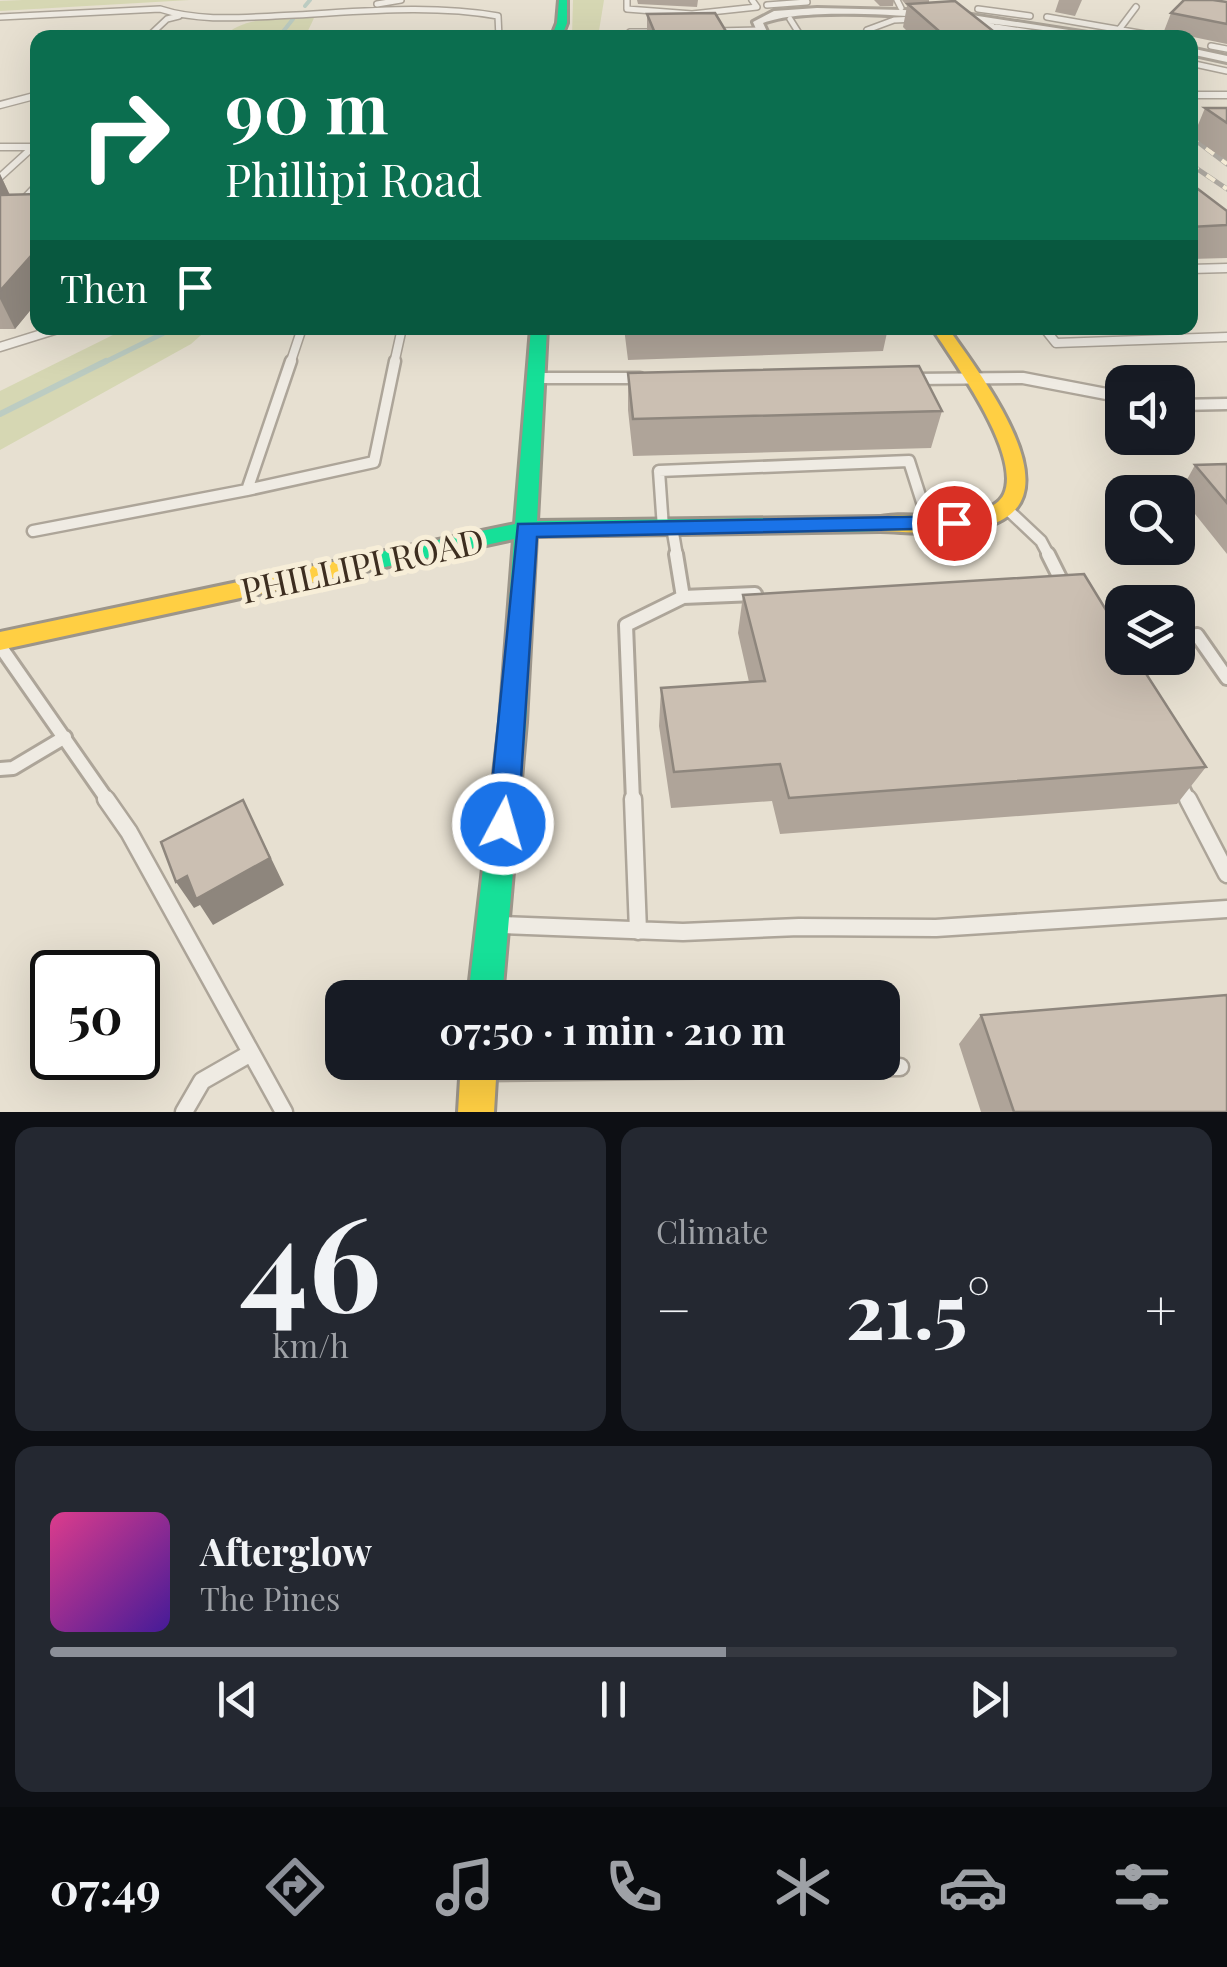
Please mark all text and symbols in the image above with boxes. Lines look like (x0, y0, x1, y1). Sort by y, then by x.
text: 90 m (225, 58, 389, 152)
icon: right (60, 70, 190, 200)
text: Phillipi Road (225, 148, 482, 208)
icon: arrive (168, 260, 223, 315)
text: Then (60, 262, 148, 313)
map controls (1105, 365, 1195, 675)
button: sound (1105, 365, 1195, 455)
button: search (1105, 475, 1195, 565)
pin (912, 481, 997, 566)
icon: arrive (927, 496, 982, 551)
street label: PHILLIPI ROAD (236, 515, 488, 613)
button: layers (1105, 585, 1195, 675)
position arrow (451, 772, 555, 876)
speed limit sign: 50 (30, 950, 160, 1080)
text: 07:50 · 1 min · 210 m (439, 1004, 786, 1055)
text: 46 (240, 1171, 381, 1345)
text: Climate (656, 1209, 768, 1252)
text: 21.5° (846, 1258, 990, 1358)
text: − (656, 1271, 692, 1345)
text: + (1145, 1271, 1177, 1345)
text: km/h (272, 1323, 349, 1366)
text: Afterglow (200, 1525, 372, 1576)
text: The Pines (200, 1576, 340, 1619)
icon: previous (210, 1672, 265, 1727)
icon: pause (586, 1672, 641, 1727)
icon: next (962, 1672, 1017, 1727)
icon: directions (260, 1852, 330, 1922)
icon: music (430, 1852, 500, 1922)
icon: phone (599, 1852, 669, 1922)
icon: climate (768, 1852, 838, 1922)
icon: car (938, 1852, 1008, 1922)
icon: filters (1107, 1852, 1177, 1922)
text: 07:49 (50, 1857, 161, 1917)

